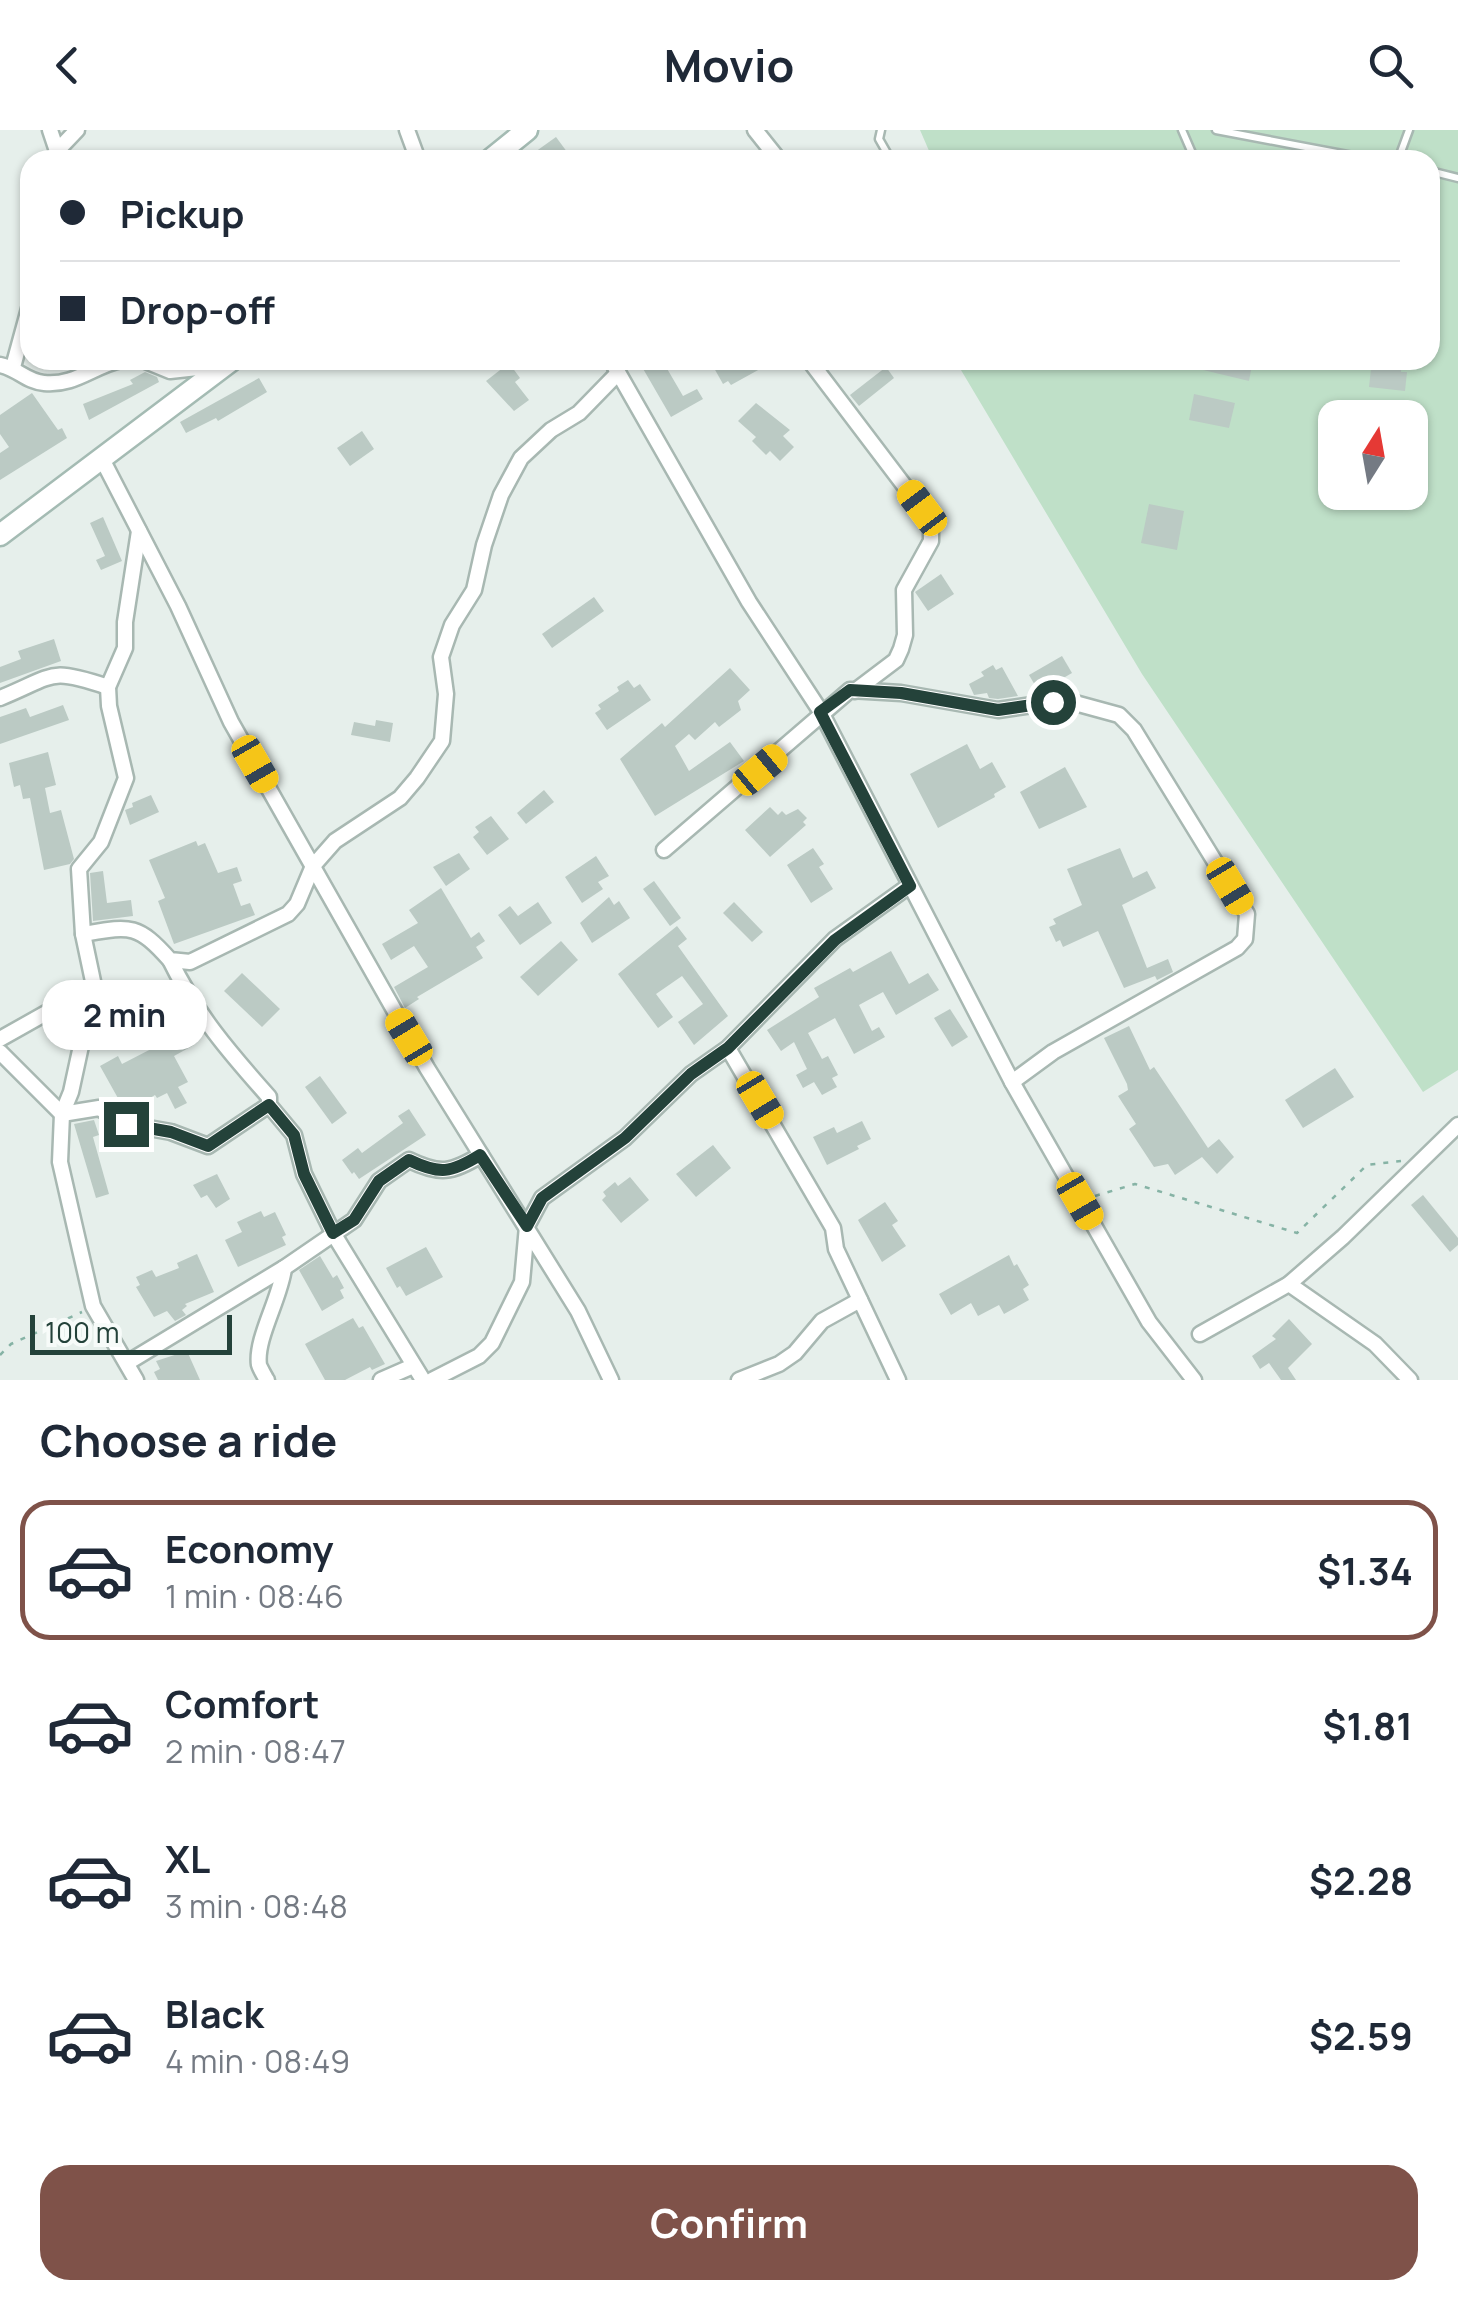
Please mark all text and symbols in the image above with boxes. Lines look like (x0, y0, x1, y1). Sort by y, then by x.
text: Movio (664, 34, 794, 96)
icon: back (40, 38, 95, 93)
icon: search (1363, 38, 1418, 93)
text: Pickup (120, 187, 244, 239)
text: Drop-off (120, 283, 275, 335)
north arrow (1318, 400, 1428, 510)
map controls (1318, 400, 1428, 510)
car (892, 475, 952, 541)
route start (1031, 680, 1076, 725)
car (227, 731, 283, 797)
car (727, 739, 793, 801)
car (1202, 853, 1258, 919)
callout: 2 min (44, 979, 208, 1049)
text: 2 min (83, 993, 166, 1037)
car (381, 1004, 437, 1070)
car (732, 1067, 788, 1133)
route end (104, 1102, 149, 1147)
car (1052, 1168, 1108, 1234)
scale bar (30, 1310, 232, 1354)
text: 100 m (45, 1313, 119, 1351)
text: Choose a ride (40, 1409, 337, 1471)
text: Economy (165, 1522, 334, 1574)
icon: car (45, 1525, 135, 1615)
text: $1.34 (1317, 1544, 1413, 1596)
text: 1 min · 08:46 (165, 1574, 344, 1618)
text: Comfort (165, 1677, 319, 1729)
icon: car (45, 1680, 135, 1770)
text: $1.81 (1323, 1699, 1413, 1751)
text: 2 min · 08:47 (165, 1729, 346, 1773)
text: XL (165, 1832, 210, 1884)
icon: car (45, 1835, 135, 1925)
text: $2.28 (1309, 1854, 1413, 1906)
text: 3 min · 08:48 (165, 1884, 348, 1928)
text: Black (165, 1987, 264, 2039)
icon: car (45, 1990, 135, 2080)
text: $2.59 (1309, 2009, 1413, 2061)
text: 4 min · 08:49 (165, 2039, 350, 2083)
button: Confirm (40, 2165, 1418, 2280)

